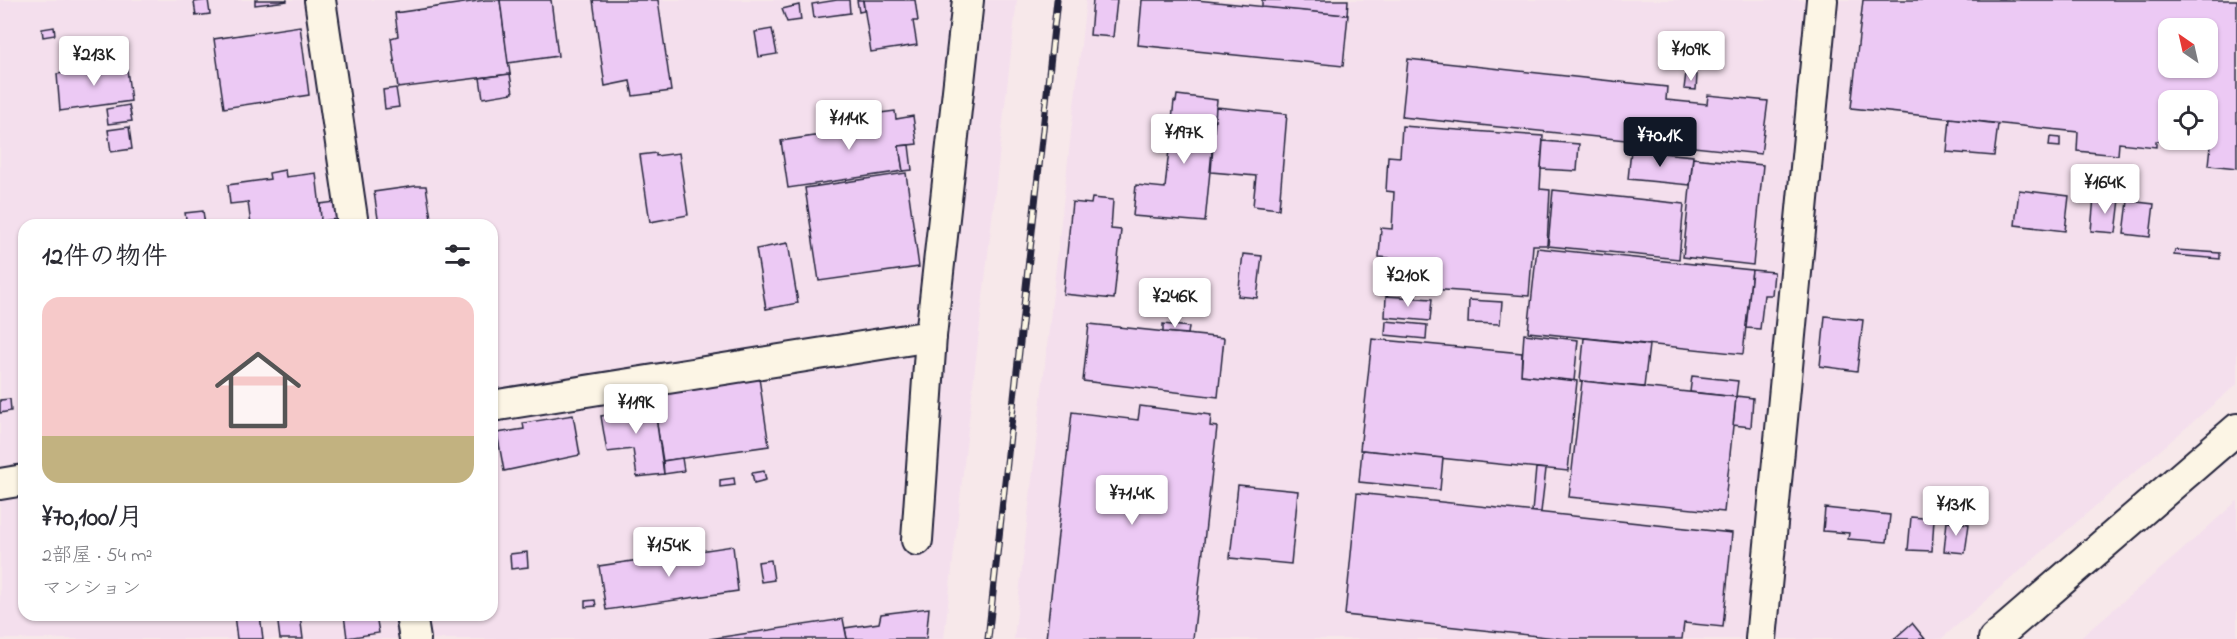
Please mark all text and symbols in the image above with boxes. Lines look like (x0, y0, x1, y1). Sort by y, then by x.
north arrow (2158, 18, 2218, 78)
map controls (2158, 18, 2218, 150)
pin: ¥109K (1649, 31, 1733, 82)
pin: ¥213K (52, 36, 136, 87)
text: ¥109K (1672, 36, 1710, 65)
text: ¥213K (73, 41, 115, 70)
button: locate (2158, 90, 2218, 150)
pin: ¥114K (807, 100, 891, 151)
text: ¥114K (830, 105, 868, 134)
pin: ¥197K (1142, 114, 1226, 165)
pin: ¥70.1K (1611, 117, 1709, 168)
text: ¥197K (1165, 119, 1203, 148)
text: ¥70.1K (1638, 122, 1682, 151)
pin: ¥164K (2063, 164, 2147, 215)
text: ¥164K (2085, 169, 2125, 198)
text: 12件の物件 (42, 239, 167, 277)
icon: filters (441, 239, 474, 272)
pin: ¥210K (1366, 257, 1450, 308)
text: ¥210K (1387, 262, 1429, 291)
pin: ¥246K (1133, 278, 1217, 329)
text: ¥246K (1153, 283, 1197, 312)
icon: home (204, 336, 312, 444)
pin: ¥119K (594, 384, 678, 435)
text: ¥119K (618, 389, 654, 418)
pin: ¥71.4K (1083, 475, 1181, 526)
text: ¥71.4K (1110, 480, 1154, 509)
pin: ¥131K (1914, 486, 1998, 537)
text: ¥131K (1937, 491, 1975, 520)
text: ¥70,100/月 (42, 500, 143, 538)
pin: ¥154K (627, 527, 711, 578)
text: ¥154K (647, 532, 691, 561)
text: 2部屋 · 54 m² (42, 542, 152, 571)
text: マンション (42, 575, 141, 604)

